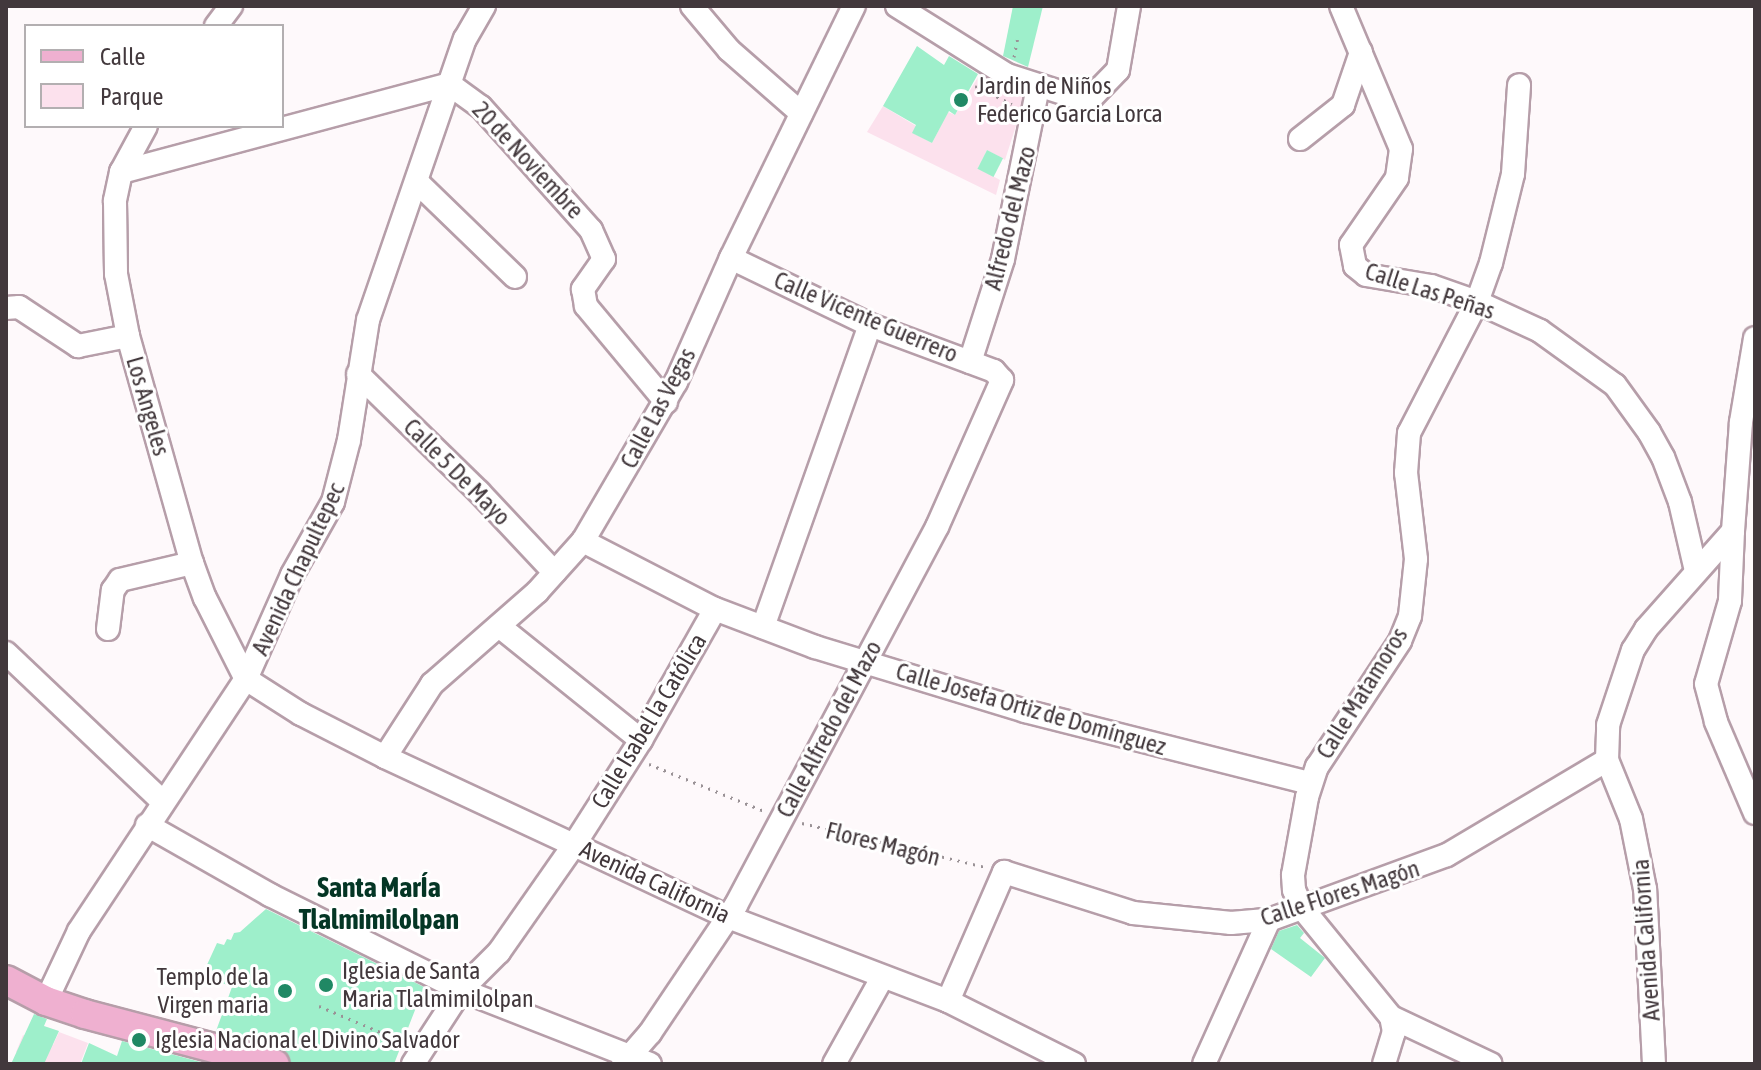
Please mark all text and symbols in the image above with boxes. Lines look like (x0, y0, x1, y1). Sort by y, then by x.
legend (24, 24, 284, 128)
text: Calle (100, 43, 145, 70)
place label: Jardin de Niños Federico Garcia Lorca (977, 72, 1163, 128)
text: Parque (100, 83, 163, 110)
marker: Jardin de Niños Federico Garcia Lorca (952, 91, 970, 109)
street label: 20 de Noviembre (466, 95, 590, 225)
street label: Alfredo del Mazo (978, 143, 1042, 293)
street label: Calle Las Peñas (1362, 257, 1498, 325)
street label: Calle Vicente Guerrero (770, 265, 962, 369)
street label: Calle Las Vegas (614, 343, 702, 473)
street label: Los Angeles (120, 353, 176, 459)
street label: Calle 5 De Mayo (398, 413, 516, 531)
street label: Avenida Chapultepec (245, 478, 351, 660)
street label: Calle Matamoros (1310, 622, 1414, 764)
street label: Calle Isabel la Católica (585, 628, 713, 814)
street label: Calle Alfredo del Mazo (770, 636, 888, 822)
street label: Calle Josefa Ortiz de Domínguez (893, 657, 1169, 761)
street label: Flores Magón (823, 816, 943, 872)
street label: Avenida California (575, 835, 735, 929)
street label: Calle Flores Magón (1257, 854, 1423, 932)
street label: Avenida California (1626, 858, 1666, 1022)
district label: Santa MarÍa Tlalmimilolpan (299, 870, 459, 936)
place label: Iglesia de Santa Maria Tlalmimilolpan (342, 957, 534, 1013)
place label: Templo de la Virgen maria (157, 963, 269, 1019)
marker: Iglesia de Santa Maria Tlalmimilolpan (317, 976, 335, 994)
marker: Templo de la Virgen maria (276, 982, 294, 1000)
place label: Iglesia Nacional el Divino Salvador (155, 1026, 459, 1054)
marker: Iglesia Nacional el Divino Salvador (130, 1031, 148, 1049)

